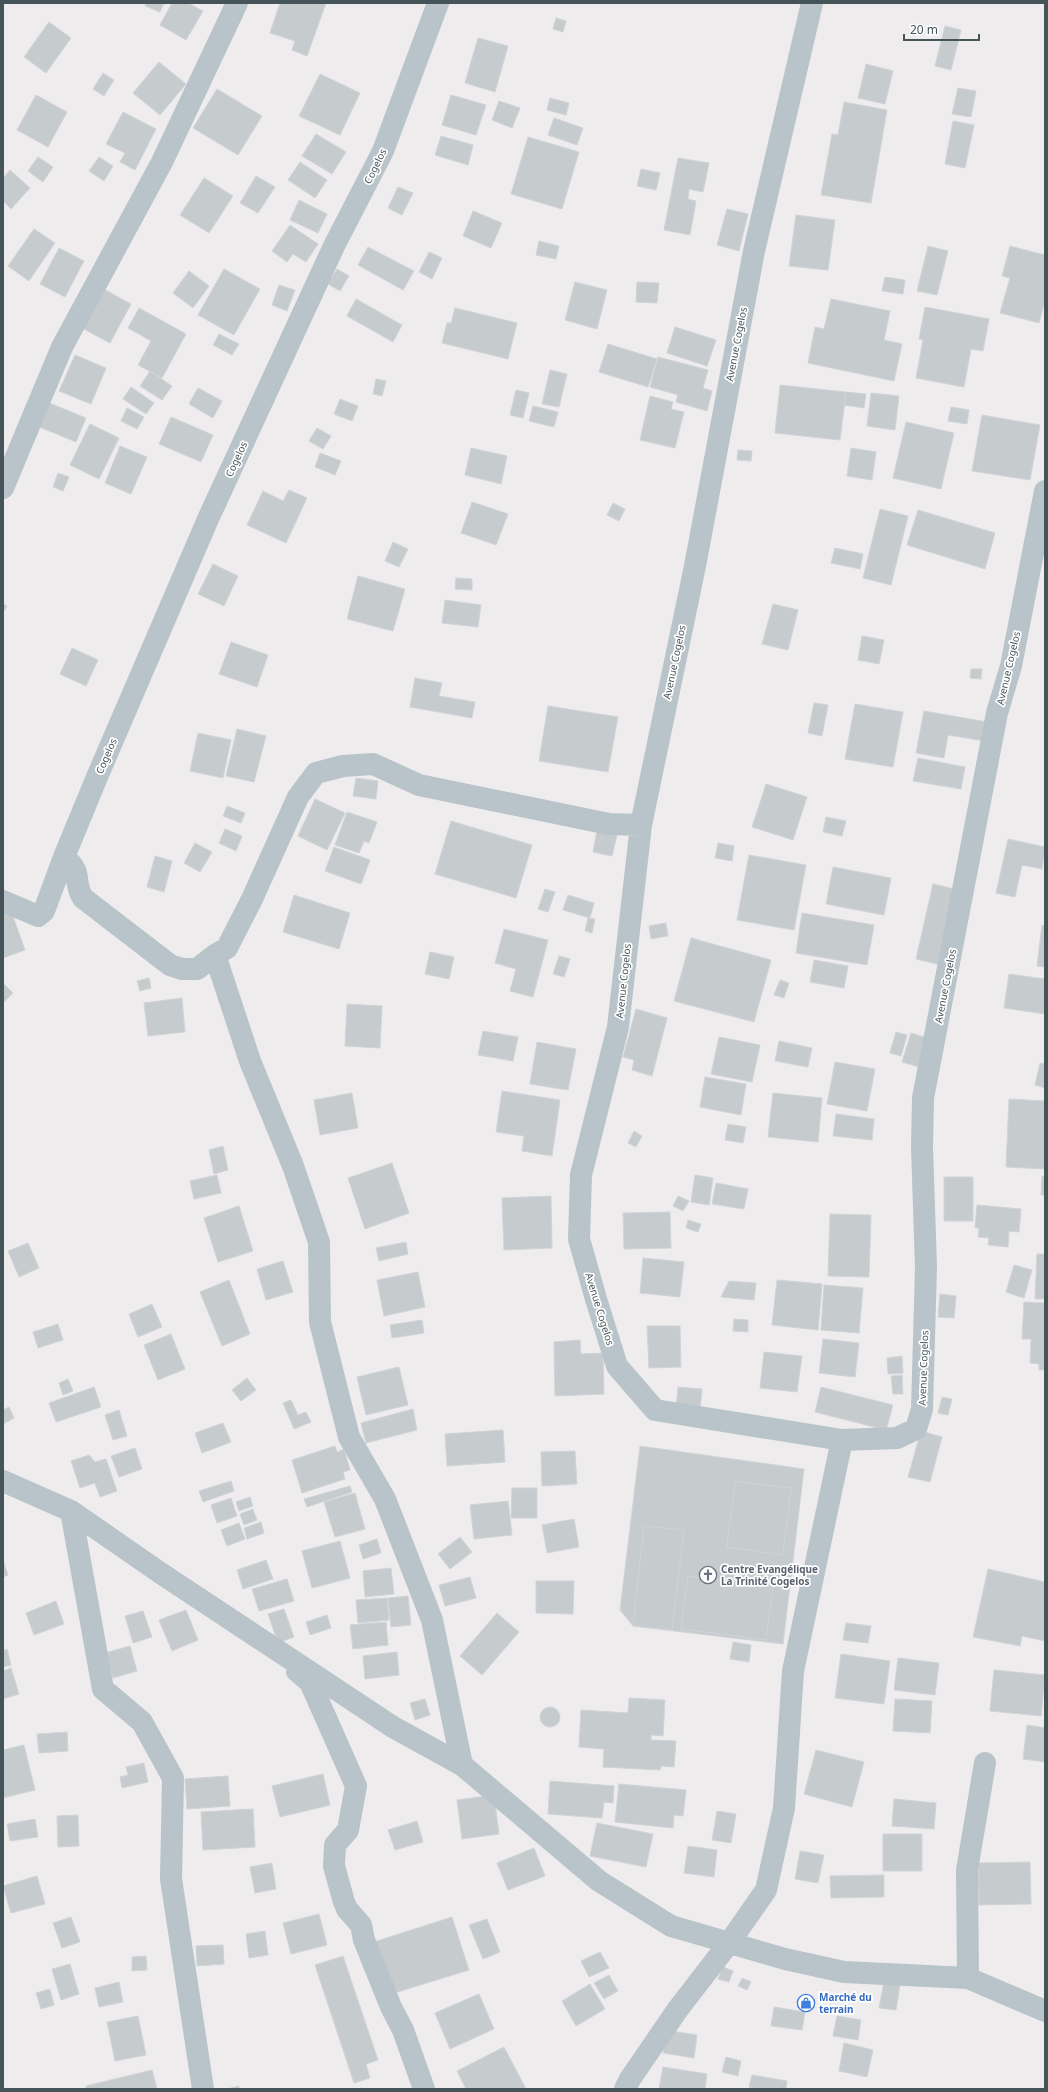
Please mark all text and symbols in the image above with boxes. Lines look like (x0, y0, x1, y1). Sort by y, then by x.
scale bar (904, 16, 979, 42)
text: 20 m (910, 21, 938, 38)
street label: Cogelos (360, 146, 390, 186)
street label: Avenue Cogelos (722, 306, 750, 382)
street label: Cogelos (222, 439, 250, 479)
street label: Avenue Cogelos (659, 624, 689, 700)
street label: Avenue Cogelos (993, 630, 1023, 706)
street label: Cogelos (92, 736, 120, 776)
street label: Avenue Cogelos (612, 943, 634, 1019)
street label: Avenue Cogelos (931, 948, 959, 1024)
street label: Avenue Cogelos (582, 1271, 618, 1347)
street label: Avenue Cogelos (915, 1330, 931, 1406)
place label: Centre Evangélique La Trinité Cogelos (721, 1562, 818, 1588)
church icon: Centre Evangélique La Trinité Cogelos (698, 1565, 718, 1585)
place label: Marché du terrain (819, 1990, 872, 2016)
shop icon: Marché du terrain (796, 1993, 816, 2013)

